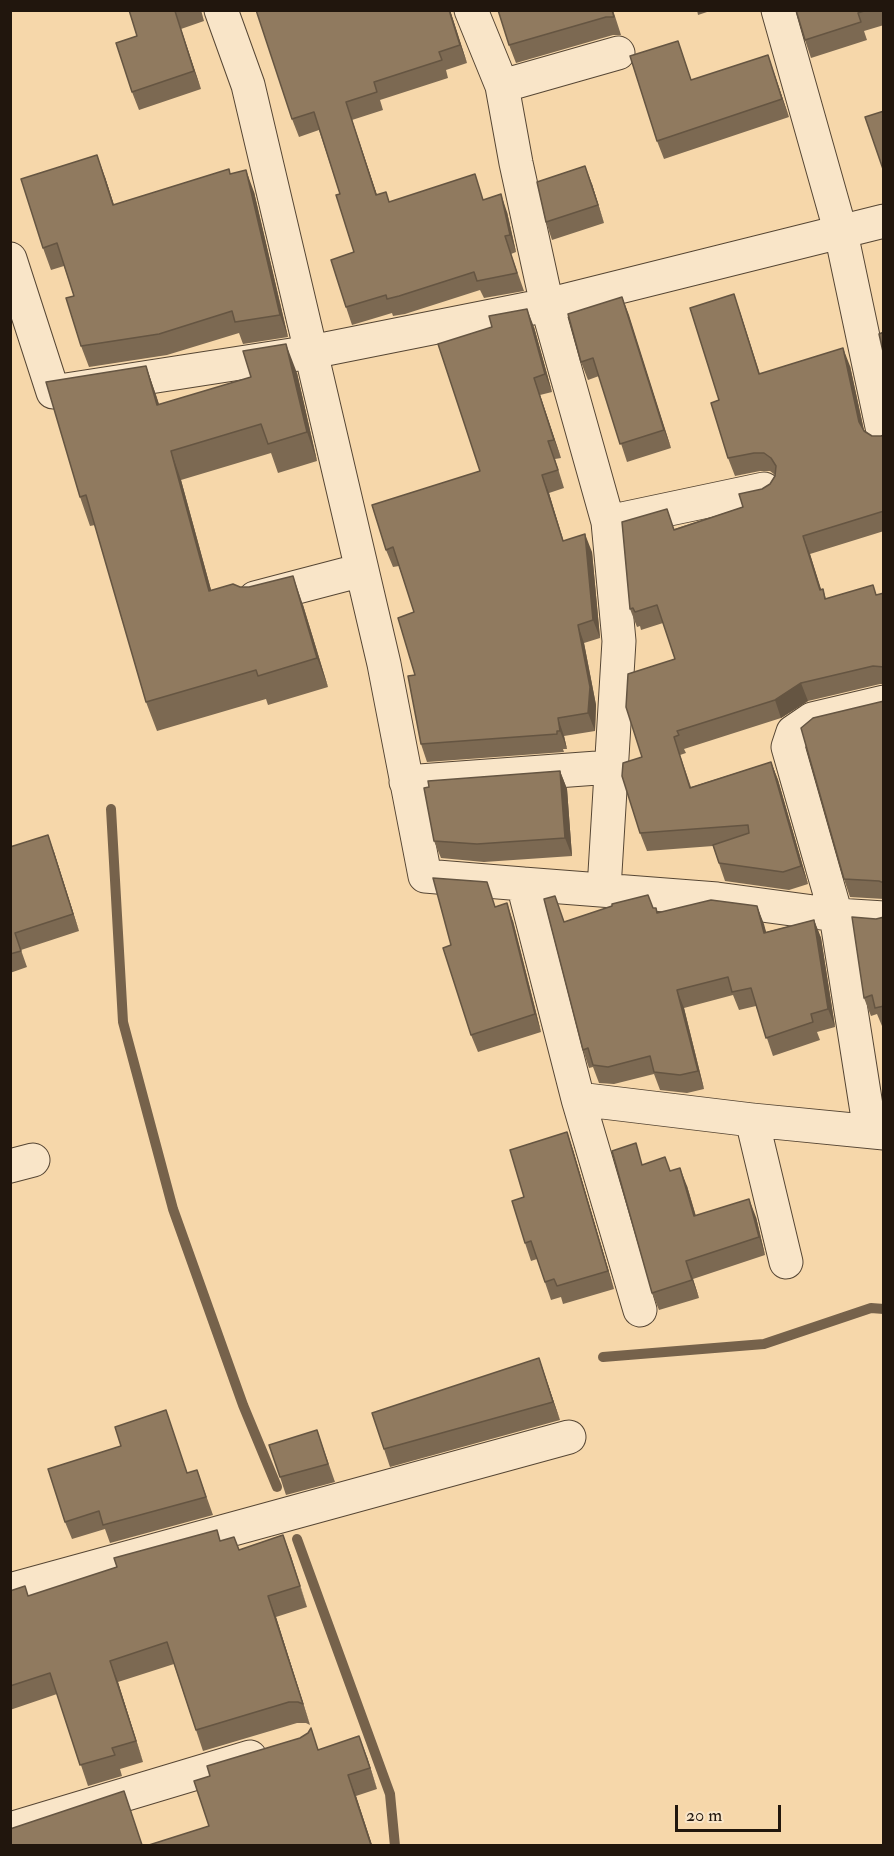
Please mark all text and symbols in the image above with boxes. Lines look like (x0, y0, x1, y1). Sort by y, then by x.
scale bar (678, 1793, 784, 1831)
text: 20 m (686, 1804, 722, 1827)

